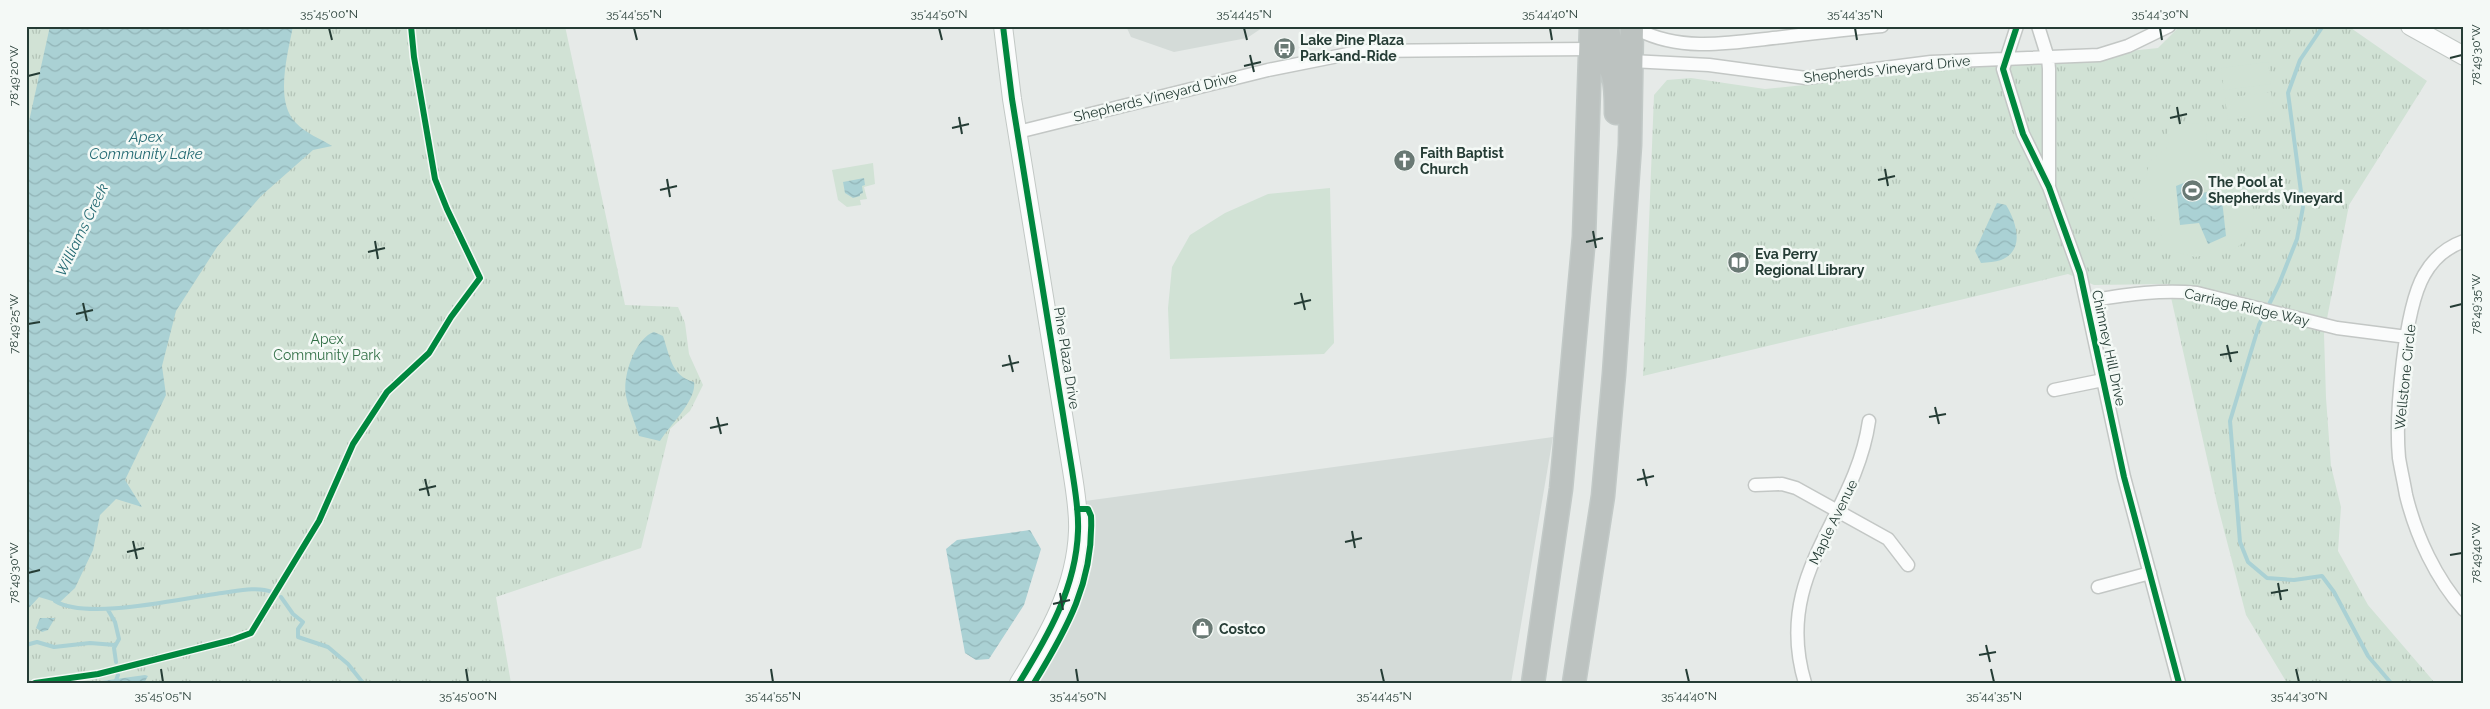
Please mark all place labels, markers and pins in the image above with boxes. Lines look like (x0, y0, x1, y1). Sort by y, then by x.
place label: Lake Pine Plaza Park-and-Ride (1300, 32, 1404, 64)
bus stop icon: Lake Pine Plaza Park-and-Ride (1272, 36, 1296, 60)
place label: Faith Baptist Church (1420, 145, 1504, 177)
church icon: Faith Baptist Church (1392, 149, 1416, 173)
place label: The Pool at Shepherds Vineyard (2208, 174, 2343, 206)
sports icon: The Pool at Shepherds Vineyard (2180, 178, 2204, 202)
place label: Eva Perry Regional Library (1755, 246, 1865, 278)
library icon: Eva Perry Regional Library (1727, 250, 1751, 274)
shop icon: Costco (1191, 617, 1215, 641)
place label: Costco (1219, 621, 1266, 637)

